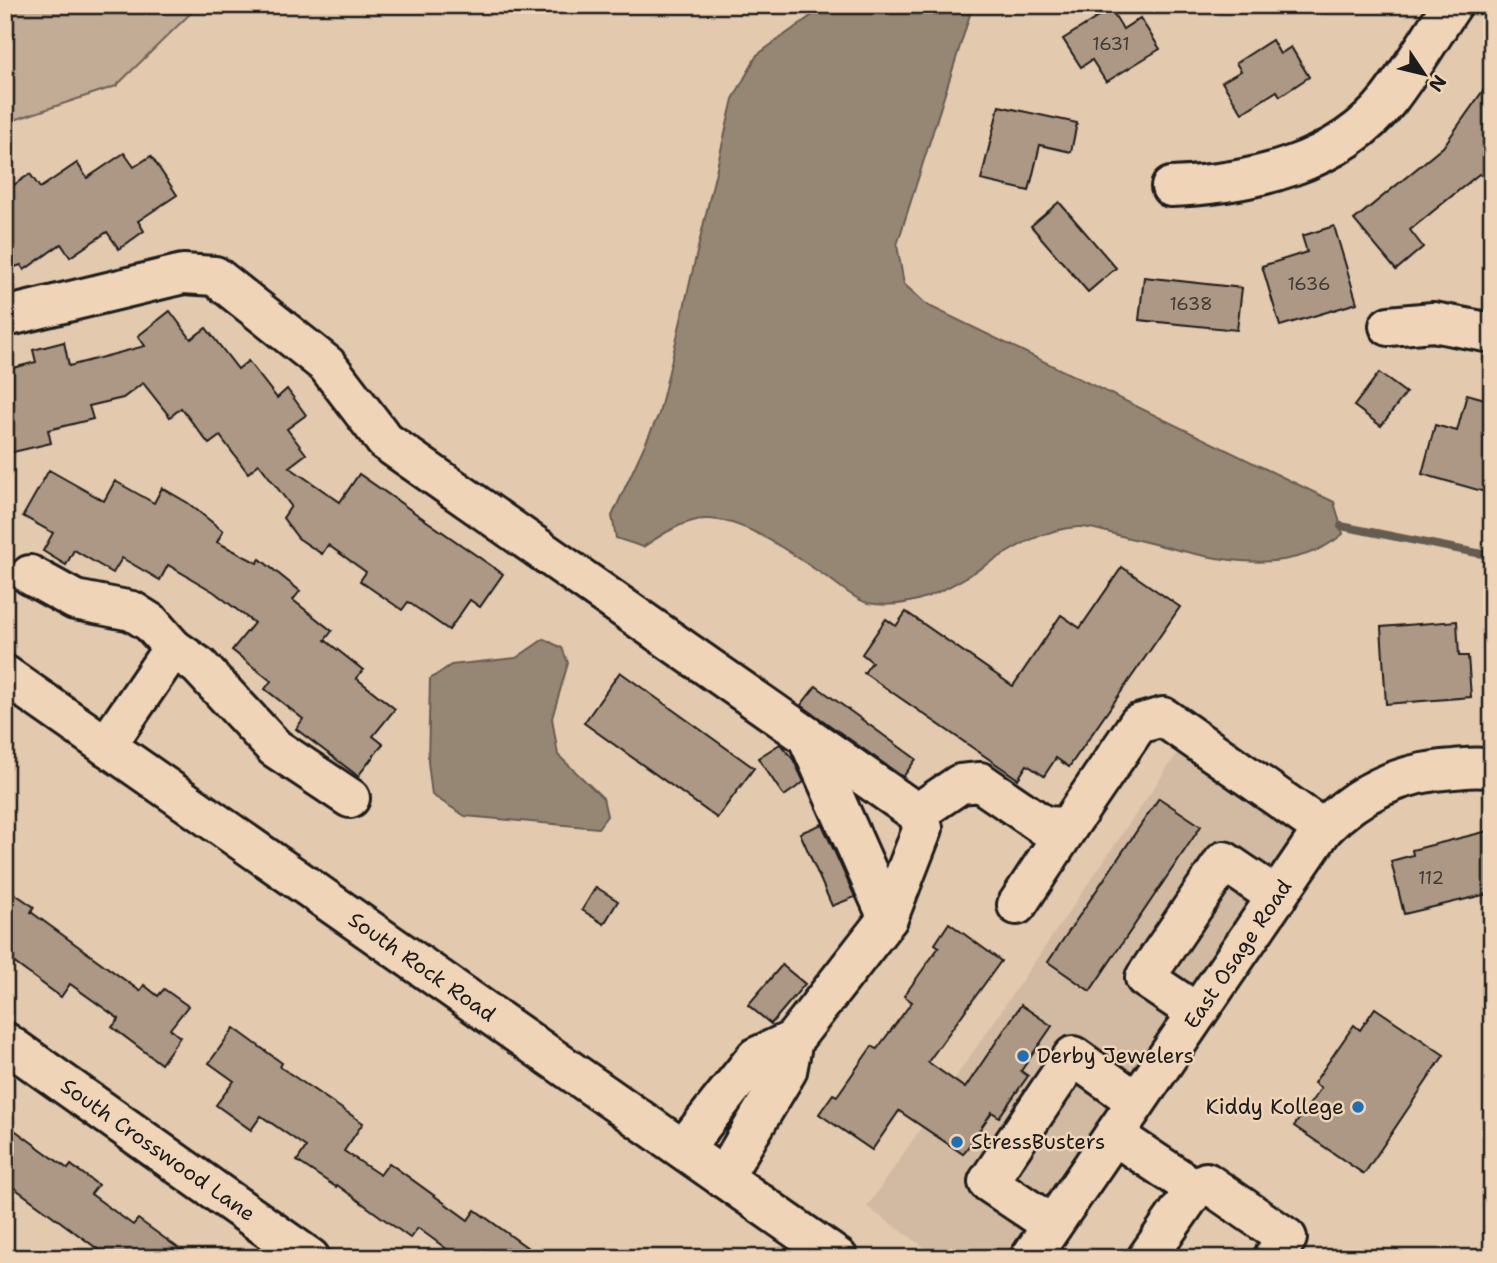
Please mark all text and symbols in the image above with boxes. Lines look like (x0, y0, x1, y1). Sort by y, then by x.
house number: 1631 (1092, 32, 1130, 56)
north arrow (1388, 38, 1458, 108)
text: N (1423, 70, 1452, 97)
house number: 1636 (1287, 272, 1331, 296)
house number: 1638 (1169, 292, 1213, 316)
house number: 112 (1418, 866, 1444, 890)
street label: East Osage Road (1178, 874, 1298, 1034)
street label: South Rock Road (343, 906, 501, 1028)
place label: Derby Jewelers (1037, 1042, 1194, 1070)
marker: Derby Jewelers (1015, 1048, 1031, 1064)
street label: South Crosswood Lane (55, 1072, 261, 1228)
place label: Kiddy Kollege (1206, 1093, 1344, 1121)
marker: Kiddy Kollege (1350, 1099, 1366, 1115)
place label: StressBusters (971, 1128, 1105, 1156)
marker: StressBusters (949, 1134, 965, 1150)

